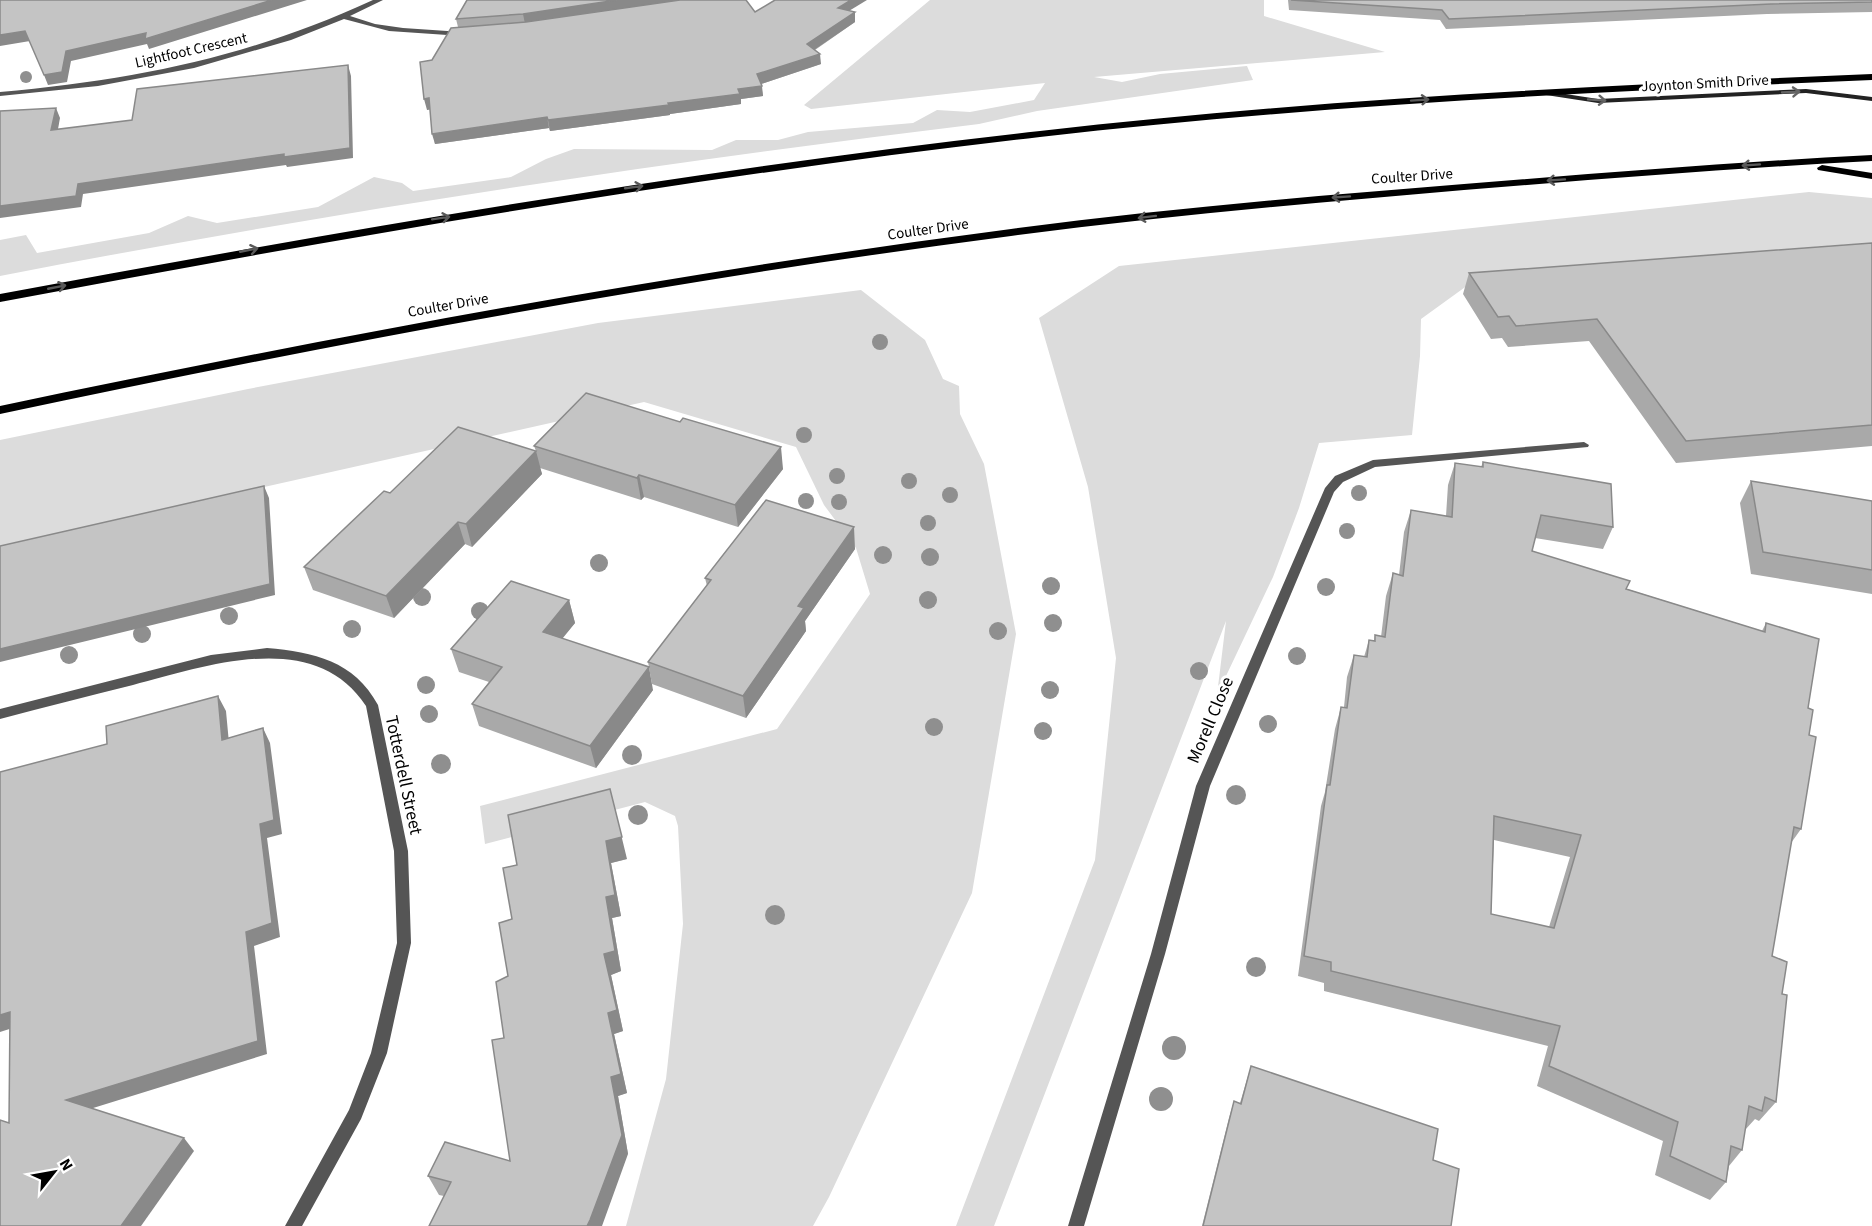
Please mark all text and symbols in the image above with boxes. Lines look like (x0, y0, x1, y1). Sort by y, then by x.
street label: Lightfoot Crescent (133, 27, 249, 74)
street label: Joynton Smith Drive (1641, 70, 1769, 97)
one-way arrow (1781, 87, 1801, 98)
one-way arrow (1410, 94, 1430, 105)
one-way arrow (1586, 95, 1606, 106)
one-way arrow (1741, 159, 1761, 170)
street label: Coulter Drive (1371, 163, 1454, 190)
one-way arrow (1547, 175, 1567, 186)
one-way arrow (623, 182, 643, 193)
one-way arrow (1331, 191, 1351, 202)
one-way arrow (431, 212, 451, 223)
one-way arrow (1138, 212, 1157, 223)
street label: Coulter Drive (886, 213, 970, 246)
one-way arrow (239, 244, 258, 255)
one-way arrow (47, 281, 67, 292)
street label: Coulter Drive (406, 288, 490, 323)
street label: Morell Close (1181, 673, 1240, 767)
street label: Totterdell Street (379, 713, 428, 837)
north arrow (24, 1142, 84, 1202)
text: N (54, 1155, 78, 1175)

